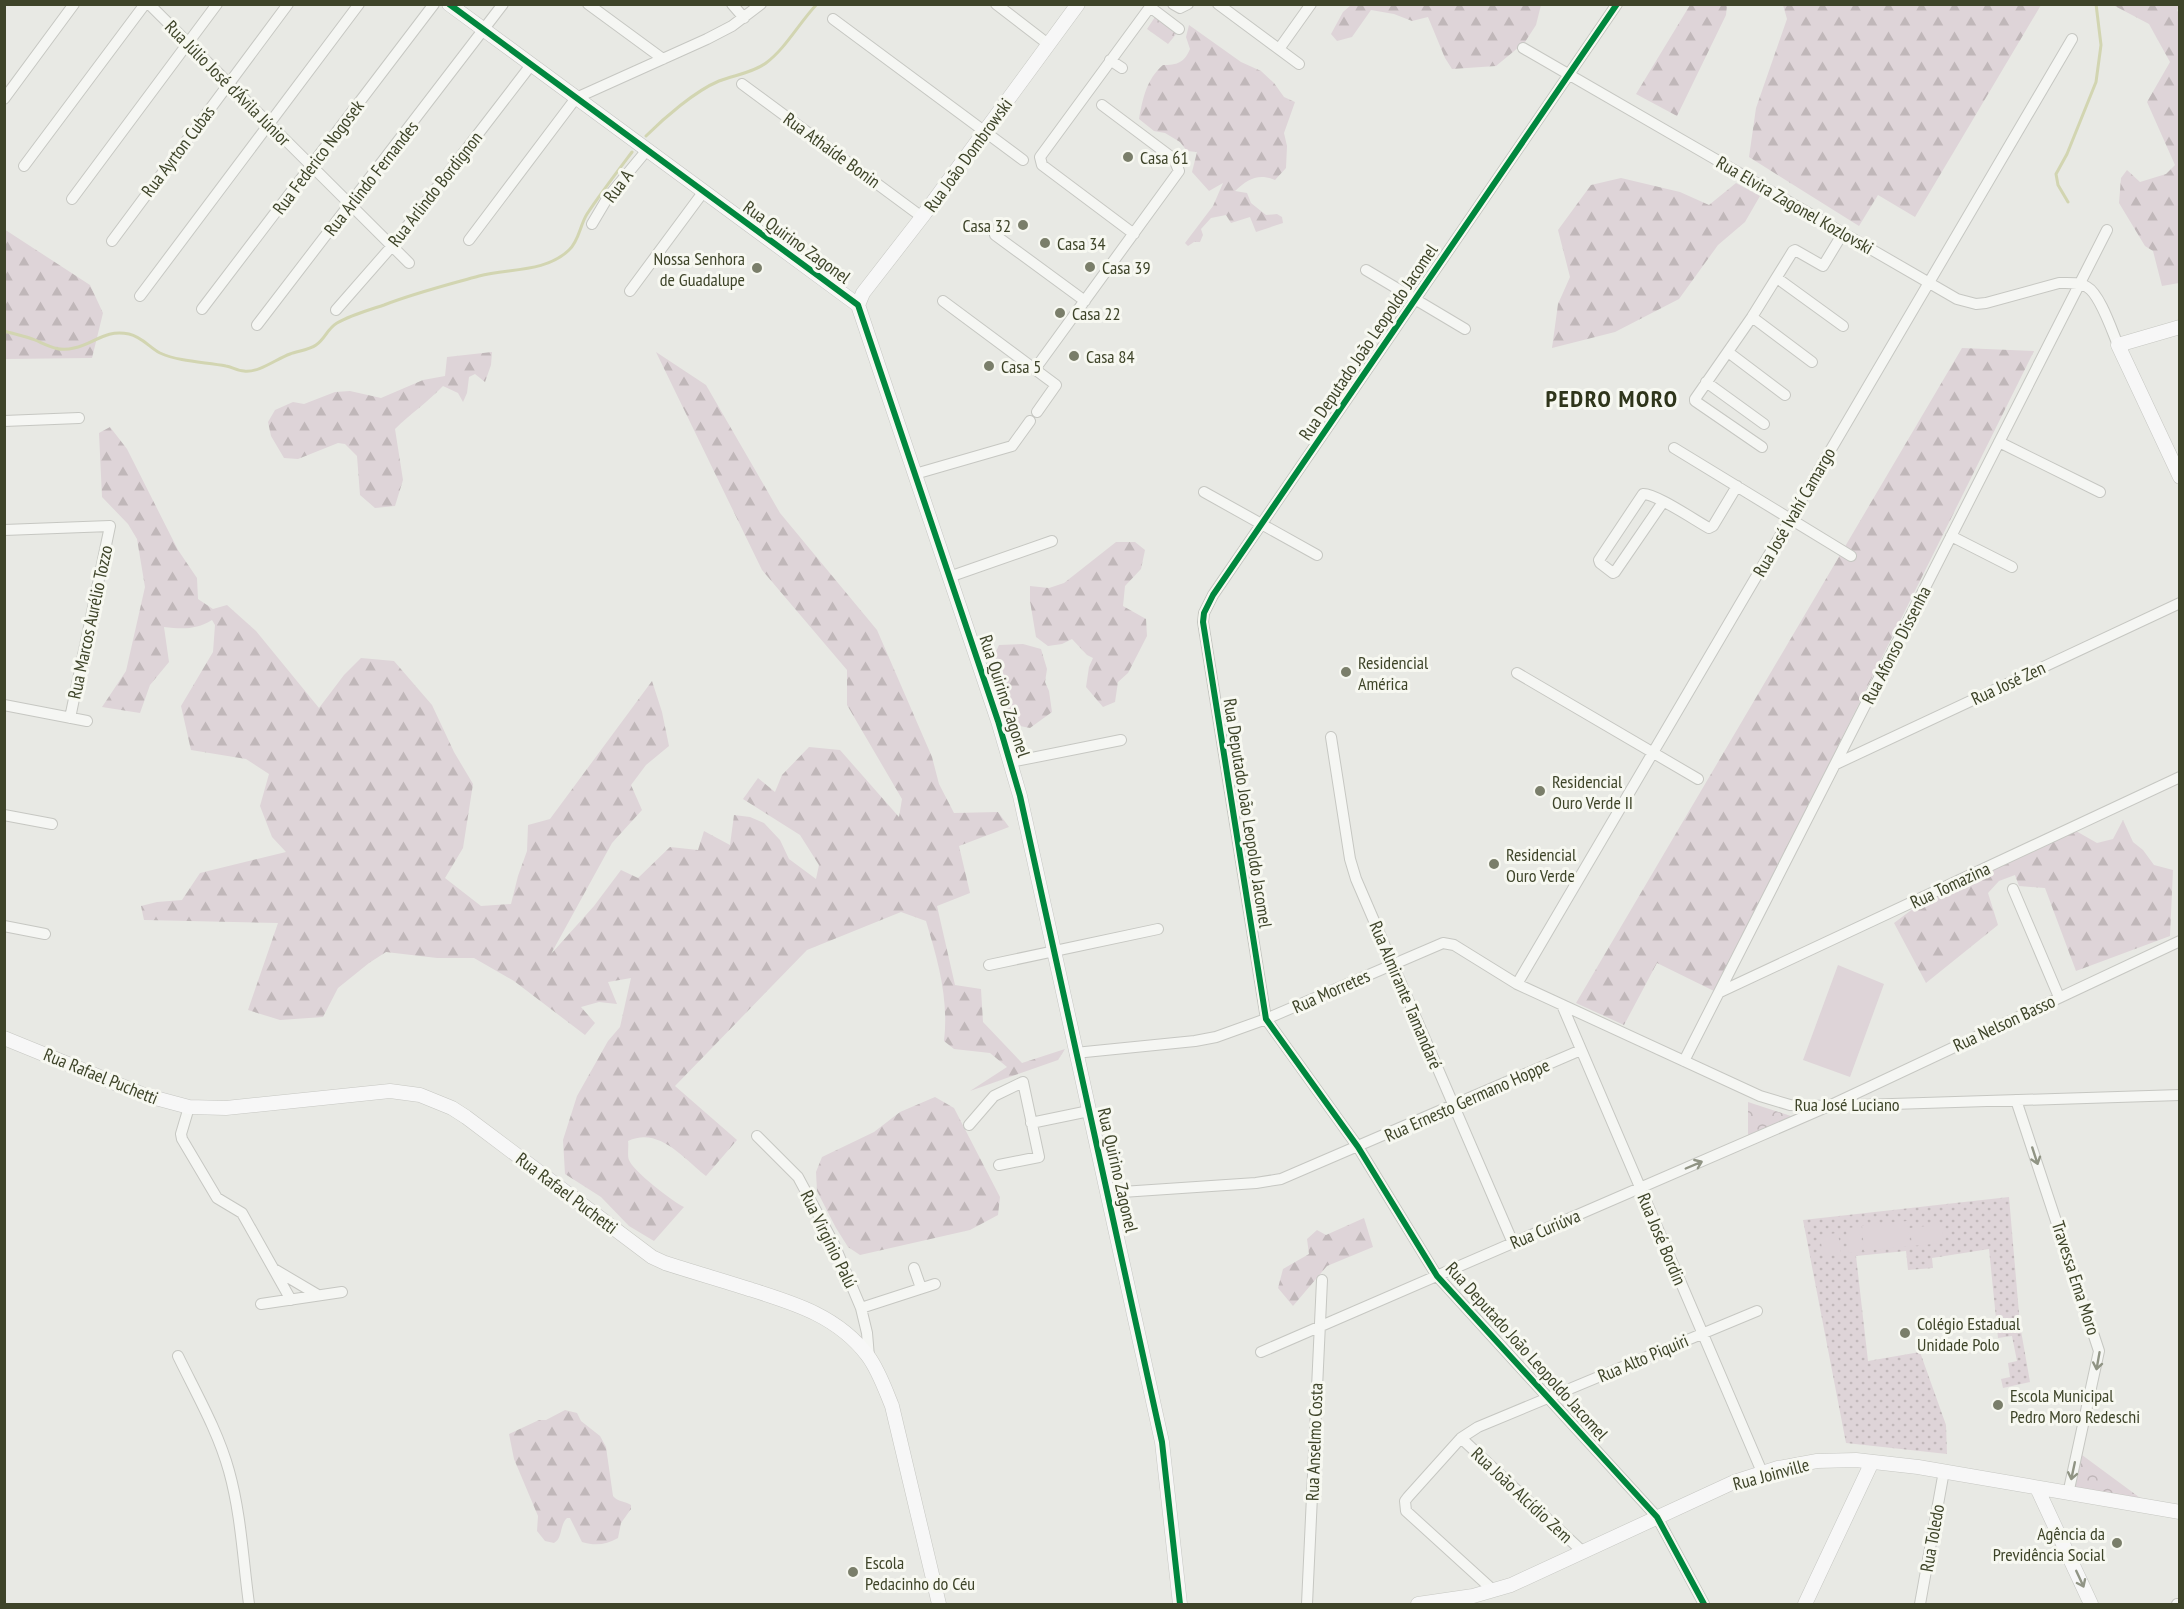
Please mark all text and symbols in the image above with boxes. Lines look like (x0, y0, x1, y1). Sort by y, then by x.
street label: Rua Júlio José d'Ávila Júnior (160, 15, 296, 151)
street label: Rua João Dombrowski (919, 94, 1017, 216)
street label: Rua Federico Nogosek (267, 95, 369, 219)
street label: Rua Ayrton Cubas (136, 101, 220, 201)
street label: Rua Athaíde Bonin (779, 107, 885, 193)
street label: Rua Arlindo Fernandes (319, 116, 423, 240)
street label: Rua Arlindo Bordignon (383, 127, 487, 251)
place label: Casa 61 (1140, 146, 1189, 169)
marker: Casa 61 (1121, 150, 1135, 164)
street label: Rua Elvira Zagonel Kozlovski (1712, 151, 1878, 259)
street label: Rua A (598, 165, 638, 207)
street label: Rua Quirino Zagonel (739, 195, 856, 289)
place label: Casa 32 (962, 214, 1011, 237)
marker: Casa 32 (1016, 218, 1030, 232)
place label: Casa 34 (1057, 232, 1106, 255)
marker: Casa 34 (1038, 236, 1052, 250)
street label: Rua Deputado João Leopoldo Jacomel (1294, 239, 1443, 445)
place label: Nossa Senhora de Guadalupe (653, 247, 745, 291)
place label: Casa 39 (1102, 256, 1151, 279)
marker: Casa 39 (1083, 260, 1097, 274)
marker: Nossa Senhora de Guadalupe (750, 261, 764, 275)
place label: Casa 22 (1072, 302, 1121, 325)
marker: Casa 22 (1053, 306, 1067, 320)
place label: Casa 84 (1086, 345, 1135, 368)
marker: Casa 84 (1067, 349, 1081, 363)
place label: Casa 5 (1001, 355, 1041, 378)
marker: Casa 5 (982, 359, 996, 373)
district label: PEDRO MORO (1546, 383, 1678, 414)
street label: Rua José Ivahí Camargo (1748, 443, 1840, 581)
street label: Rua Marcos Aurélio Tozzo (62, 543, 118, 701)
street label: Rua Afonso Dissenha (1856, 582, 1936, 708)
street label: Rua Quirino Zagonel (974, 632, 1036, 761)
place label: Residencial América (1358, 651, 1429, 695)
street label: Rua José Zen (1967, 656, 2049, 710)
marker: Residencial América (1339, 665, 1353, 679)
street label: Rua Deputado João Leopoldo Jacomel (1218, 697, 1278, 930)
place label: Residencial Ouro Verde II (1552, 770, 1633, 814)
marker: Residencial Ouro Verde II (1533, 784, 1547, 798)
place label: Residencial Ouro Verde (1506, 843, 1577, 887)
marker: Residencial Ouro Verde (1487, 857, 1501, 871)
street label: Rua Tomazina (1906, 857, 1994, 913)
street label: Rua Almirante Tamandaré (1364, 917, 1448, 1073)
street label: Rua Morretes (1289, 964, 1373, 1018)
street label: Rua Nelson Basso (1949, 989, 2059, 1057)
street label: Rua Rafael Puchetti (40, 1043, 162, 1109)
street label: Rua Ernesto Germano Hoppe (1381, 1053, 1553, 1147)
street label: Rua José Luciano (1794, 1093, 1900, 1116)
street label: Rua Quirino Zagonel (1093, 1106, 1144, 1235)
one-way arrow (2030, 1146, 2041, 1165)
street label: Rua Rafael Puchetti (512, 1147, 622, 1239)
one-way arrow (1684, 1159, 1703, 1170)
street label: Rua Virgínio Palú (795, 1186, 863, 1292)
street label: Rua José Bordin (1632, 1190, 1692, 1288)
street label: Rua Curiúva (1506, 1204, 1584, 1254)
street label: Travessa Ema Moro (2047, 1218, 2105, 1338)
street label: Rua Deputado João Leopoldo Jacomel (1441, 1257, 1614, 1446)
place label: Colégio Estadual Unidade Polo (1917, 1312, 2021, 1356)
marker: Colégio Estadual Unidade Polo (1898, 1326, 1912, 1340)
street label: Rua Alto Piquiri (1594, 1329, 1692, 1387)
one-way arrow (2092, 1351, 2103, 1370)
street label: Rua Anselmo Costa (1300, 1383, 1328, 1501)
place label: Escola Municipal Pedro Moro Redeschi (2010, 1384, 2140, 1428)
marker: Escola Municipal Pedro Moro Redeschi (1991, 1398, 2005, 1412)
street label: Rua João Alcídio Zem (1467, 1442, 1577, 1548)
street label: Rua Joinville (1730, 1453, 1812, 1495)
one-way arrow (2067, 1461, 2079, 1480)
street label: Rua Toledo (1915, 1502, 1949, 1574)
place label: Agência da Previdência Social (1993, 1522, 2106, 1566)
marker: Agência da Previdência Social (2110, 1536, 2124, 1550)
place label: Escola Pedacinho do Céu (865, 1551, 975, 1595)
marker: Escola Pedacinho do Céu (846, 1565, 860, 1579)
one-way arrow (2074, 1570, 2086, 1588)

